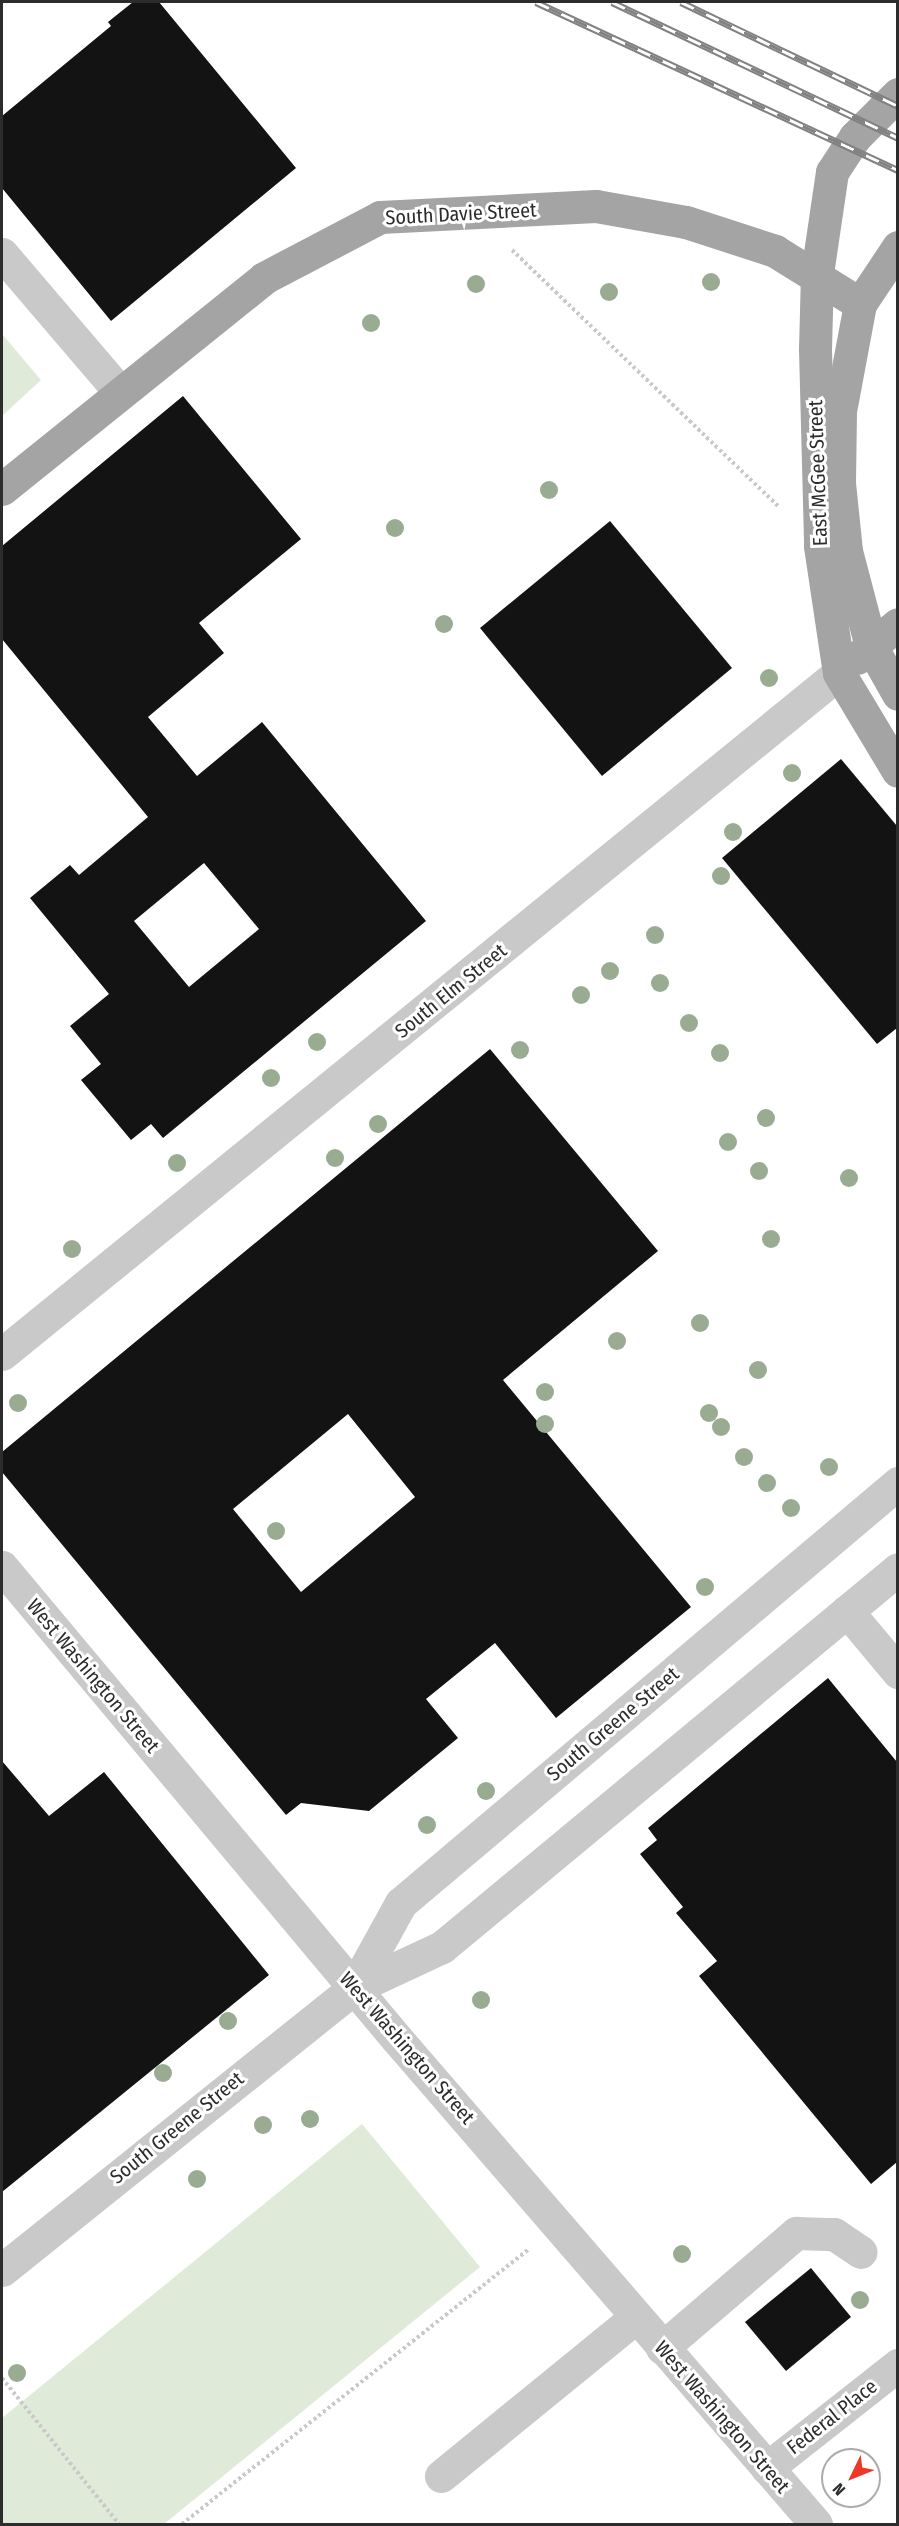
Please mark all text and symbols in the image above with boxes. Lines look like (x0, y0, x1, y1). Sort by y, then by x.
street label: South Davie Street (385, 198, 537, 230)
street label: East McGee Street (803, 399, 833, 547)
street label: South Elm Street (390, 939, 512, 1043)
street label: West Washington Street (22, 1594, 164, 1758)
street label: South Greene Street (542, 1662, 684, 1786)
street label: West Washington Street (334, 1967, 480, 2129)
street label: South Greene Street (105, 2067, 249, 2189)
street label: West Washington Street (649, 2336, 795, 2498)
street label: Federal Place (782, 2374, 882, 2460)
north arrow (821, 2448, 881, 2508)
text: N (829, 2479, 849, 2499)

